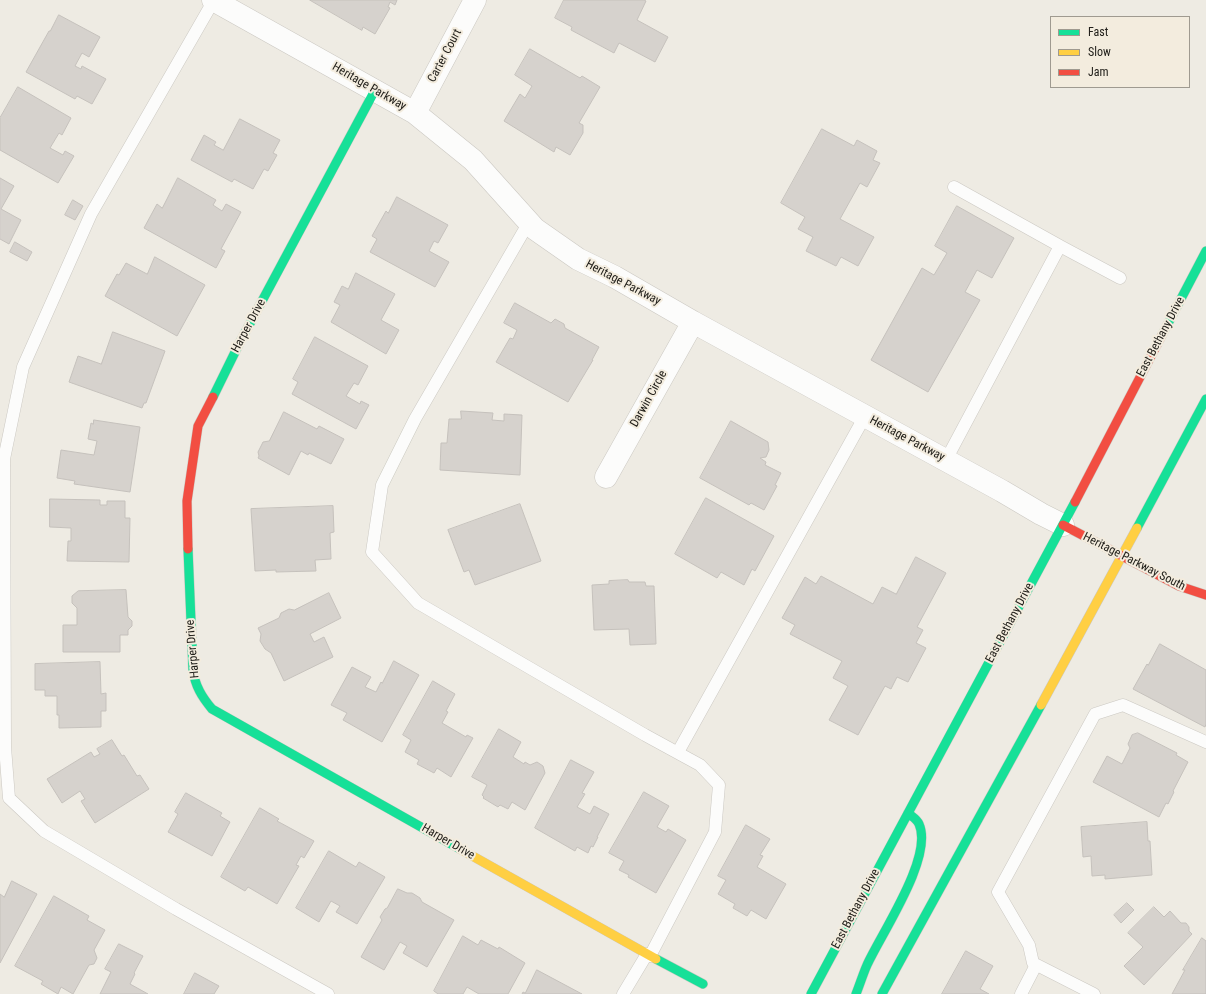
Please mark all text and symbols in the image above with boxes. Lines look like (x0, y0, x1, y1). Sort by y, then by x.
legend (1050, 16, 1190, 88)
text: Fast (1088, 25, 1108, 39)
street label: Carter Court (425, 27, 465, 85)
text: Slow (1088, 45, 1111, 59)
street label: Heritage Parkway (329, 60, 409, 114)
text: Jam (1088, 65, 1109, 79)
street label: Heritage Parkway (583, 257, 663, 309)
street label: East Bethany Drive (1134, 295, 1188, 379)
street label: Harper Drive (229, 297, 269, 355)
street label: Darwin Circle (628, 368, 670, 430)
street label: Heritage Parkway (867, 413, 947, 465)
street label: Heritage Parkway South (1080, 530, 1188, 594)
street label: East Bethany Drive (983, 581, 1037, 665)
street label: Harper Drive (183, 619, 203, 679)
street label: Harper Drive (419, 821, 477, 863)
street label: East Bethany Drive (829, 867, 883, 951)

